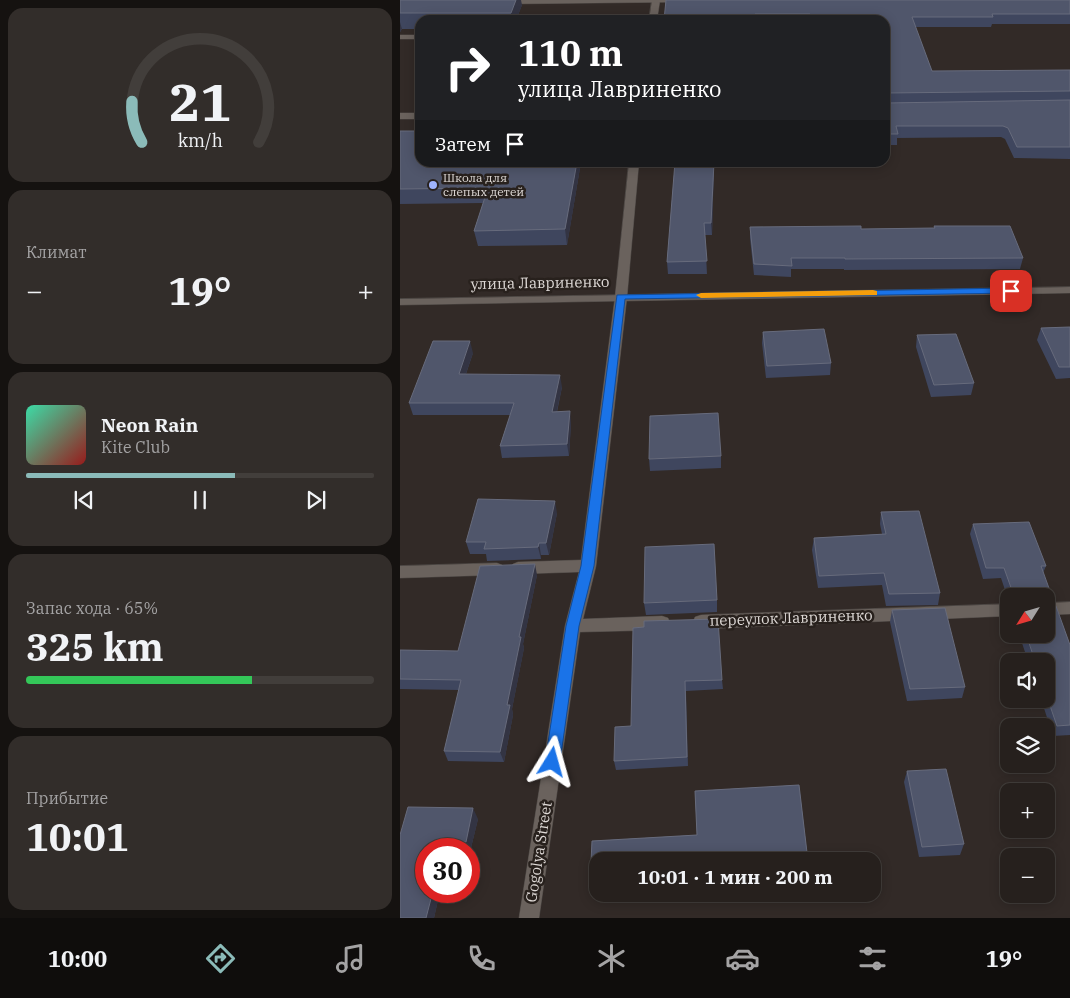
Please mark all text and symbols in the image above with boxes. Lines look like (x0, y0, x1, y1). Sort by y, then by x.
text: 110 m (518, 30, 623, 76)
icon: right (435, 35, 500, 100)
text: 21 (169, 68, 231, 135)
text: улица Лавриненко (518, 74, 721, 103)
text: km/h (177, 129, 223, 152)
icon: arrive (501, 130, 529, 158)
text: Затем (435, 132, 491, 156)
place label: Школа для слепых детей (443, 170, 524, 199)
marker: Школа для слепых детей (427, 179, 439, 191)
text: Климат (26, 242, 86, 262)
text: 19° (168, 266, 232, 315)
pin (990, 270, 1032, 312)
text: − (26, 272, 43, 309)
text: + (357, 272, 374, 309)
street label: улица Лавриненко (470, 272, 609, 293)
icon: arrive (997, 277, 1025, 305)
text: Neon Rain (101, 413, 198, 437)
text: Kite Club (101, 437, 170, 457)
icon: previous (70, 486, 98, 514)
icon: pause (186, 486, 214, 514)
icon: next (302, 486, 330, 514)
north arrow (1000, 588, 1055, 642)
map controls (1000, 588, 1055, 903)
text: Запас хода · 65% (26, 598, 158, 618)
street label: переулок Лавриненко (709, 605, 873, 630)
text: 325 km (26, 622, 164, 671)
button: sound (1000, 653, 1055, 708)
button: layers (1000, 718, 1055, 773)
position arrow (525, 735, 577, 787)
button: + (1000, 783, 1055, 838)
text: Прибытие (26, 788, 108, 808)
street label: Gogolya Street (521, 800, 556, 904)
text: 10:01 (26, 812, 129, 861)
speed limit sign: 30 (415, 838, 480, 903)
button: − (1000, 848, 1055, 903)
text: 10:01 · 1 мин · 200 m (637, 865, 833, 889)
icon: directions (203, 941, 238, 976)
icon: music (333, 941, 368, 976)
icon: phone (464, 941, 499, 976)
icon: climate (594, 941, 629, 976)
icon: car (725, 941, 760, 976)
icon: filters (855, 941, 890, 976)
text: 10:00 (48, 944, 107, 973)
text: 19° (985, 944, 1022, 973)

